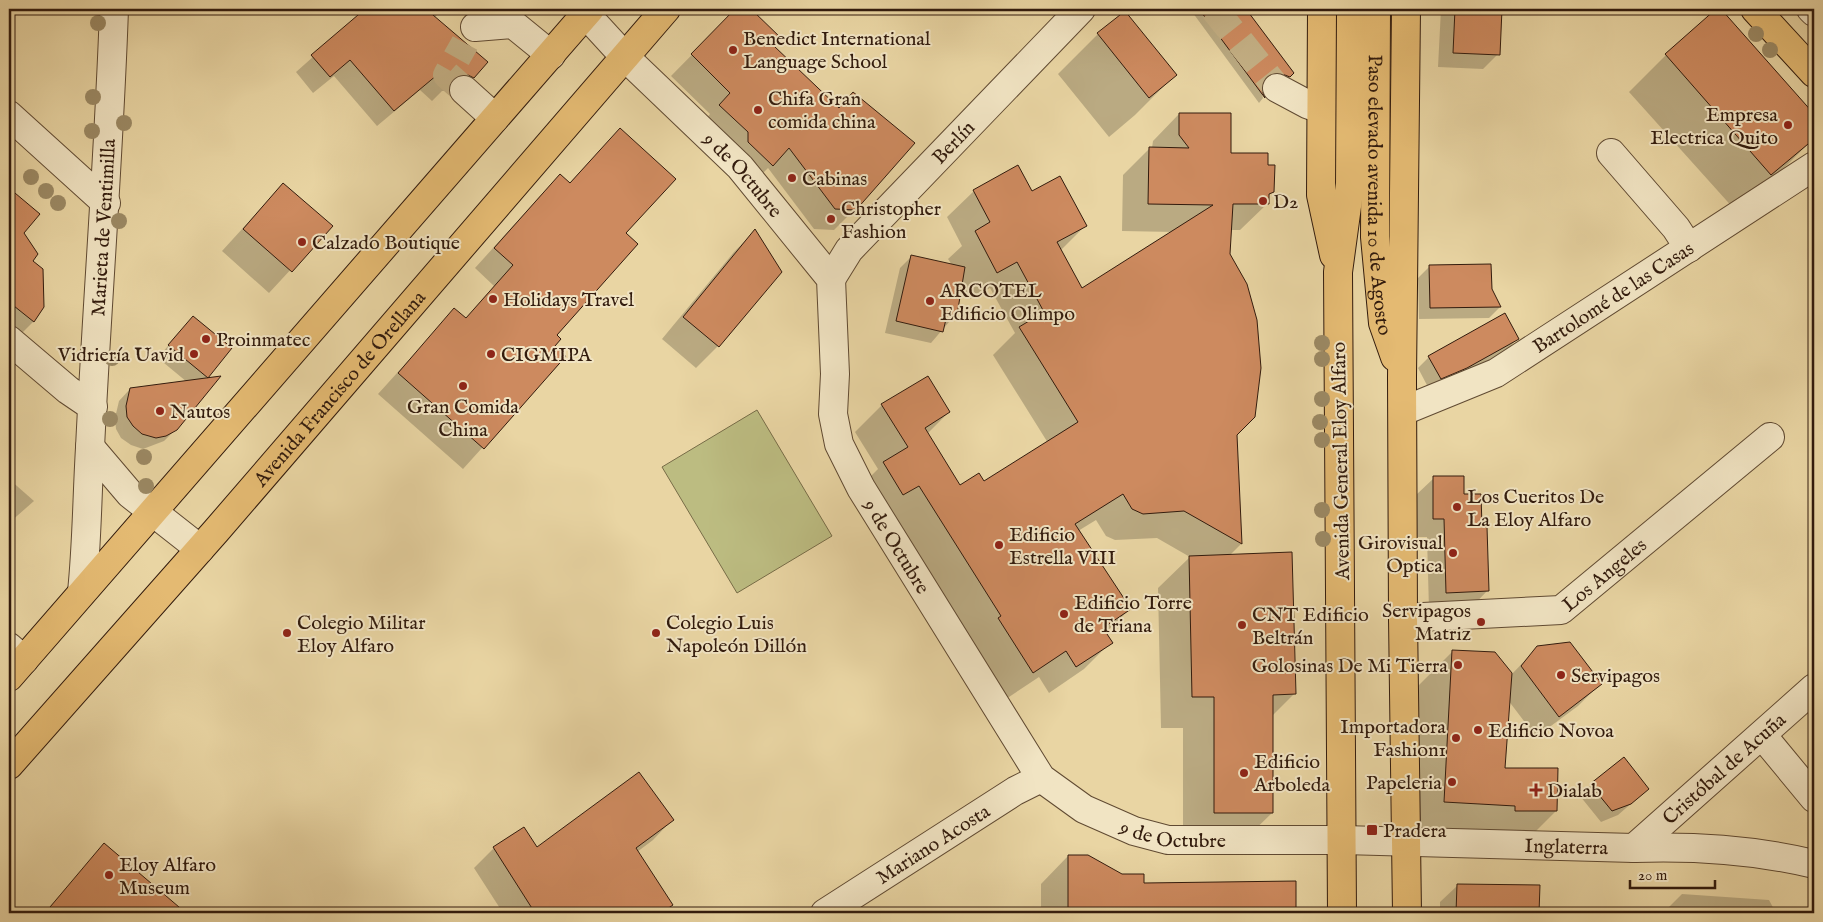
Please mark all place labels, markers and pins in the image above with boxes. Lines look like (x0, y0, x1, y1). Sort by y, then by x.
place label: Benedict International Language School (743, 27, 931, 75)
marker: Benedict International Language School (727, 44, 739, 56)
place label: Chifa Gran comida china (768, 87, 876, 135)
place label: Empresa Electrica Quito (1650, 103, 1778, 151)
marker: Chifa Gran comida china (752, 104, 764, 116)
marker: Empresa Electrica Quito (1782, 119, 1794, 131)
place label: Cabinas (802, 167, 867, 192)
marker: Cabinas (786, 172, 798, 184)
place label: D2 (1273, 190, 1298, 215)
marker: D2 (1257, 195, 1269, 207)
place label: Christopher Fashion (841, 197, 942, 245)
marker: Christopher Fashion (825, 213, 837, 225)
place label: Calzado Boutique (312, 231, 460, 256)
marker: Calzado Boutique (296, 236, 308, 248)
place label: ARCOTEL Edificio Olimpo (939, 279, 1075, 327)
place label: Holidays Travel (503, 288, 634, 313)
marker: Holidays Travel (487, 293, 499, 305)
marker: ARCOTEL Edificio Olimpo (924, 295, 936, 307)
place label: Proinmatec (216, 328, 310, 353)
marker: Proinmatec (200, 333, 212, 345)
place label: Vidriería Uavid (57, 343, 184, 368)
place label: CIGMIPA (501, 343, 592, 368)
marker: Vidriería Uavid (188, 348, 200, 360)
marker: CIGMIPA (485, 348, 497, 360)
marker: Gran Comida China (457, 380, 469, 392)
place label: Gran Comida China (407, 395, 519, 443)
place label: Nautos (170, 400, 230, 425)
marker: Nautos (154, 405, 166, 417)
place label: Los Cueritos De La Eloy Alfaro (1467, 485, 1604, 533)
marker: Los Cueritos De La Eloy Alfaro (1451, 501, 1463, 513)
place label: Edificio Estrella VIII (1009, 523, 1117, 571)
place label: Girovisual Optica (1358, 531, 1444, 579)
marker: Edificio Estrella VIII (993, 539, 1005, 551)
marker: Girovisual Optica (1447, 547, 1459, 559)
place label: Edificio Torre de Triana (1074, 591, 1192, 639)
place label: Servipagos Matriz (1382, 599, 1471, 647)
place label: CNT Edificio Beltrán (1252, 603, 1369, 651)
marker: Edificio Torre de Triana (1058, 608, 1070, 620)
place label: Colegio Militar Eloy Alfaro (297, 611, 426, 659)
place label: Colegio Luis Napoleón Dillón (666, 611, 807, 659)
marker: Servipagos Matriz (1475, 616, 1487, 628)
marker: CNT Edificio Beltrán (1236, 619, 1248, 631)
marker: Colegio Militar Eloy Alfaro (281, 627, 293, 639)
marker: Colegio Luis Napoleón Dillón (650, 627, 662, 639)
place label: Golosinas De Mi Tierra (1252, 654, 1448, 679)
marker: Golosinas De Mi Tierra (1452, 659, 1464, 671)
place label: Servipagos (1571, 664, 1660, 689)
marker: Servipagos (1555, 669, 1567, 681)
place label: Importadora Fashion1 (1340, 715, 1446, 763)
place label: Edificio Novoa (1488, 719, 1614, 744)
marker: Edificio Novoa (1472, 724, 1484, 736)
marker: Importadora Fashion1 (1450, 732, 1462, 744)
place label: Edificio Arboleda (1253, 750, 1330, 798)
marker: Edificio Arboleda (1238, 767, 1250, 779)
place label: Papeleria (1366, 771, 1442, 796)
marker: Papeleria (1446, 776, 1458, 788)
place label: Dialab (1547, 779, 1602, 804)
marker: Dialab (1529, 783, 1543, 797)
place label: Pradera (1383, 819, 1447, 844)
marker: Pradera (1365, 823, 1379, 837)
place label: Eloy Alfaro Museum (119, 853, 216, 901)
marker: Eloy Alfaro Museum (103, 869, 115, 881)

